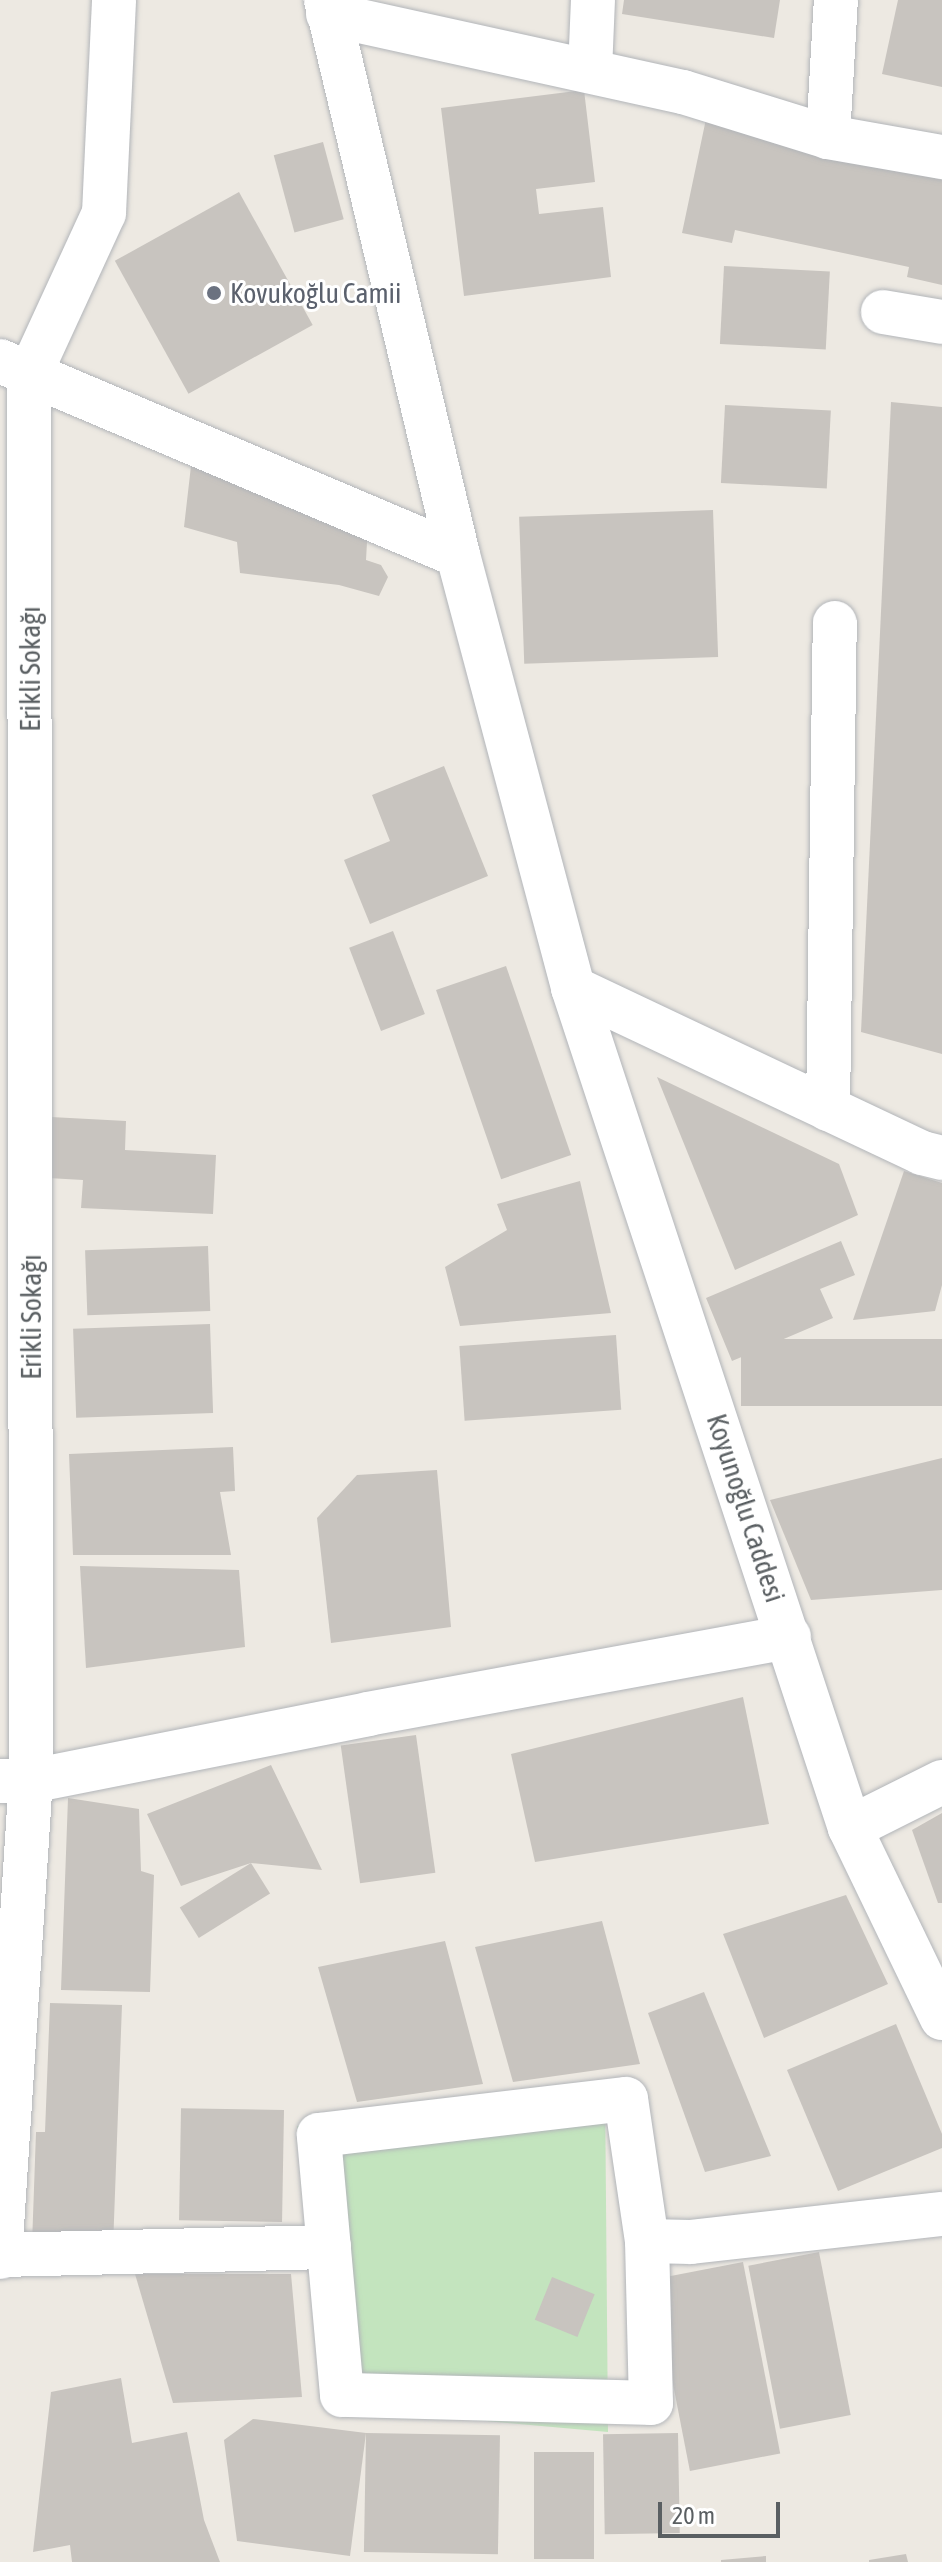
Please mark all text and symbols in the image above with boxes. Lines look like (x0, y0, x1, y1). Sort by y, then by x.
place label: Kovukoğlu Camii (230, 276, 401, 310)
marker: Kovukoğlu Camii (205, 284, 223, 302)
street label: Erikli Sokağı (13, 606, 47, 732)
street label: Erikli Sokağı (14, 1254, 48, 1380)
street label: Koyunoğlu Caddesi (700, 1410, 792, 1606)
scale bar (662, 2486, 784, 2536)
text: 20 m (672, 2502, 715, 2529)

